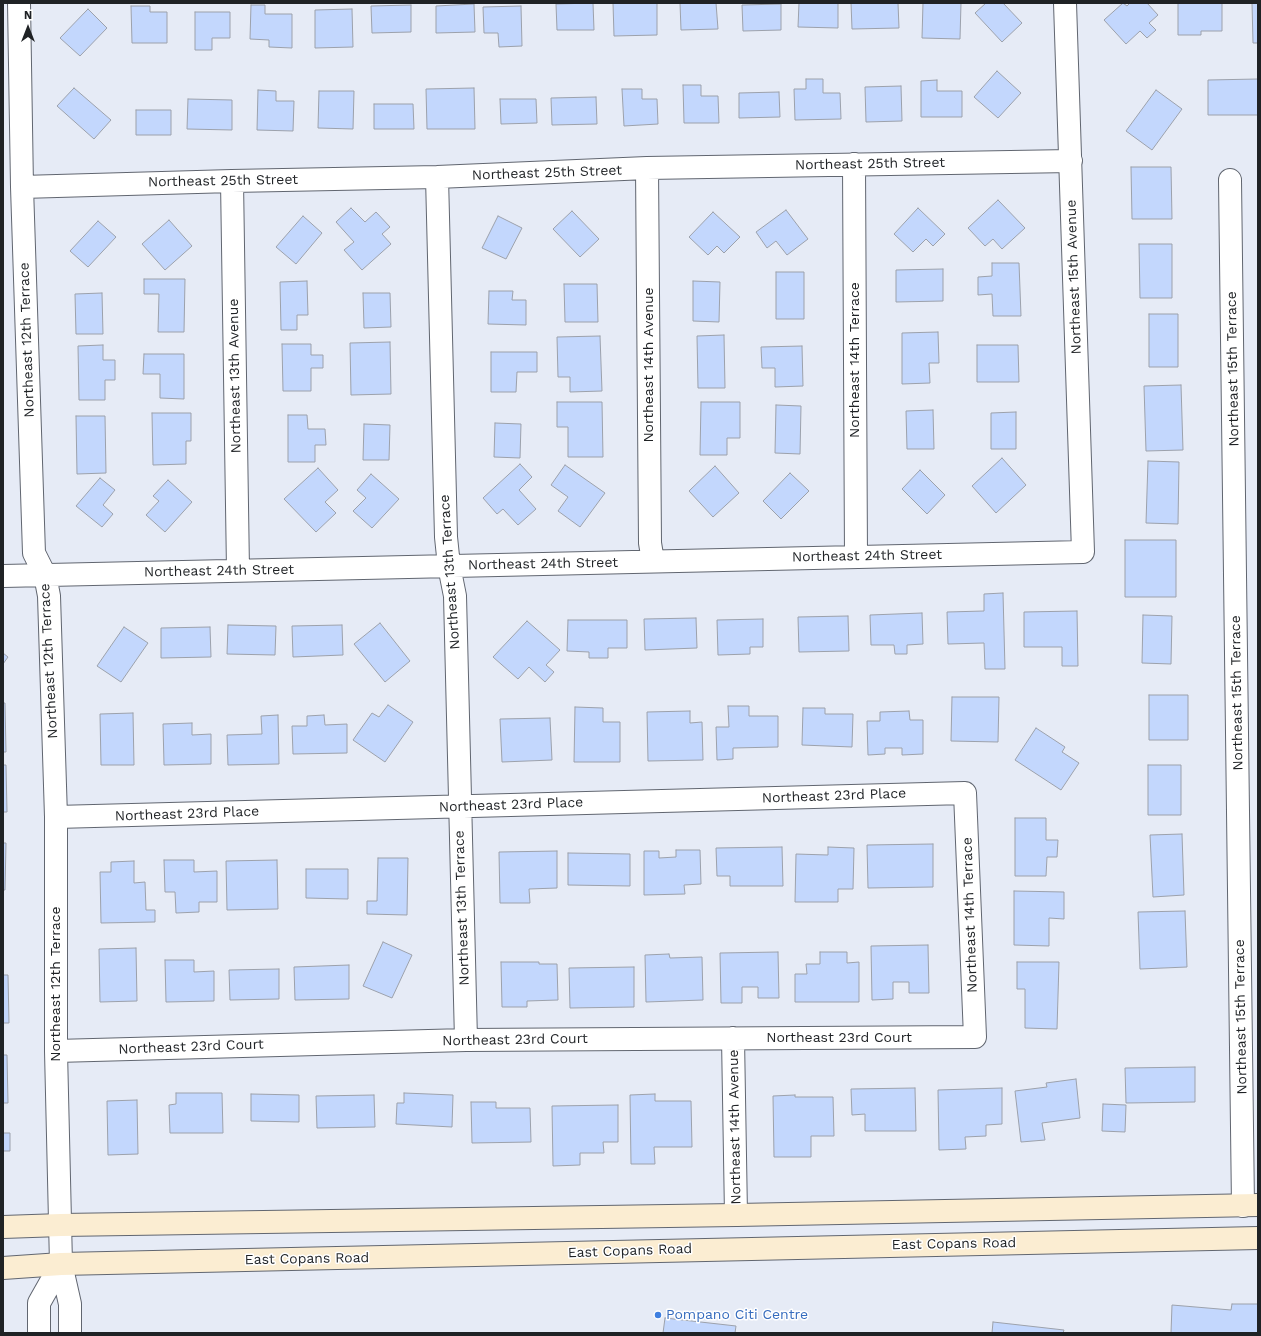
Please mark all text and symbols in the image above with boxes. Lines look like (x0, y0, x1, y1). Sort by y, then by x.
north arrow (8, 8, 48, 48)
text: N (24, 9, 32, 22)
street label: Northeast 25th Street (795, 154, 945, 174)
street label: Northeast 25th Street (472, 162, 622, 184)
street label: Northeast 25th Street (148, 171, 298, 191)
street label: Northeast 15th Avenue (1063, 199, 1085, 355)
street label: Northeast 12th Terrace (16, 262, 38, 418)
street label: Northeast 14th Terrace (847, 282, 863, 438)
street label: Northeast 14th Avenue (641, 287, 657, 443)
street label: Northeast 15th Terrace (1223, 291, 1243, 447)
street label: Northeast 13th Avenue (225, 298, 245, 454)
street label: Northeast 13th Terrace (436, 494, 464, 650)
street label: Northeast 24th Street (792, 546, 942, 566)
street label: Northeast 24th Street (468, 554, 618, 574)
street label: Northeast 24th Street (144, 561, 294, 581)
street label: Northeast 12th Terrace (37, 583, 61, 739)
street label: Northeast 15th Terrace (1227, 615, 1247, 771)
street label: Northeast 23rd Place (762, 785, 906, 807)
street label: Northeast 23rd Place (439, 794, 583, 816)
street label: Northeast 23rd Place (115, 803, 259, 825)
street label: Northeast 13th Terrace (451, 830, 473, 986)
street label: Northeast 14th Terrace (959, 837, 981, 993)
street label: Northeast 12th Terrace (48, 906, 64, 1062)
street label: Northeast 15th Terrace (1231, 939, 1251, 1095)
street label: Northeast 23rd Court (442, 1030, 588, 1050)
street label: Northeast 23rd Court (766, 1030, 912, 1046)
street label: Northeast 23rd Court (118, 1036, 264, 1058)
street label: Northeast 14th Avenue (725, 1049, 745, 1205)
street label: East Copans Road (892, 1235, 1016, 1253)
street label: East Copans Road (567, 1240, 693, 1262)
street label: East Copans Road (245, 1250, 369, 1268)
place label: Pompano Citi Centre (666, 1307, 808, 1323)
marker: Pompano Citi Centre (653, 1310, 663, 1320)

